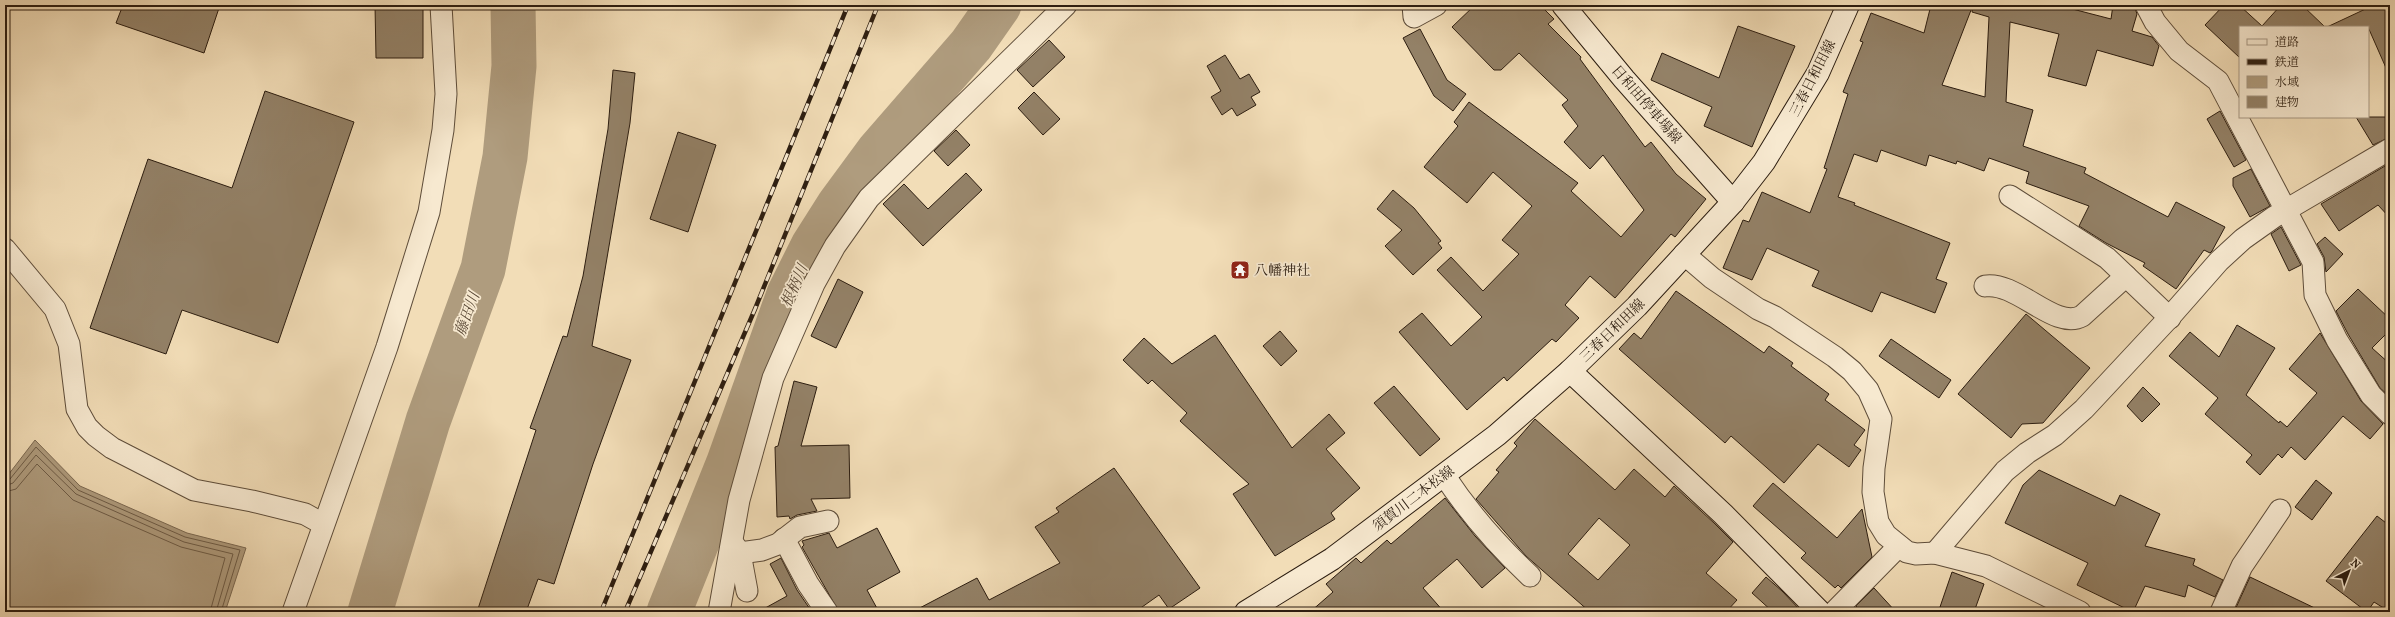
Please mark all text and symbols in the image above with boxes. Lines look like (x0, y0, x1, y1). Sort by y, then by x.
legend (2239, 26, 2369, 118)
text: 道路 (2275, 35, 2299, 49)
street label: 三春日和田線 (1786, 37, 1839, 120)
text: 鉄道 (2274, 55, 2299, 69)
street label: 日和田停車場線 (1608, 62, 1685, 147)
text: 水域 (2275, 75, 2299, 89)
text: 建物 (2275, 95, 2299, 109)
temple icon: 八幡神社 (1229, 259, 1251, 281)
water label: 根柄川 (777, 260, 812, 310)
place label: 八幡神社 (1254, 262, 1310, 279)
water label: 藤田川 (451, 288, 484, 338)
street label: 三春日和田線 (1576, 295, 1648, 366)
street label: 須賀川二本松線 (1369, 462, 1458, 535)
north arrow (2329, 551, 2369, 591)
text: N (2348, 556, 2363, 572)

